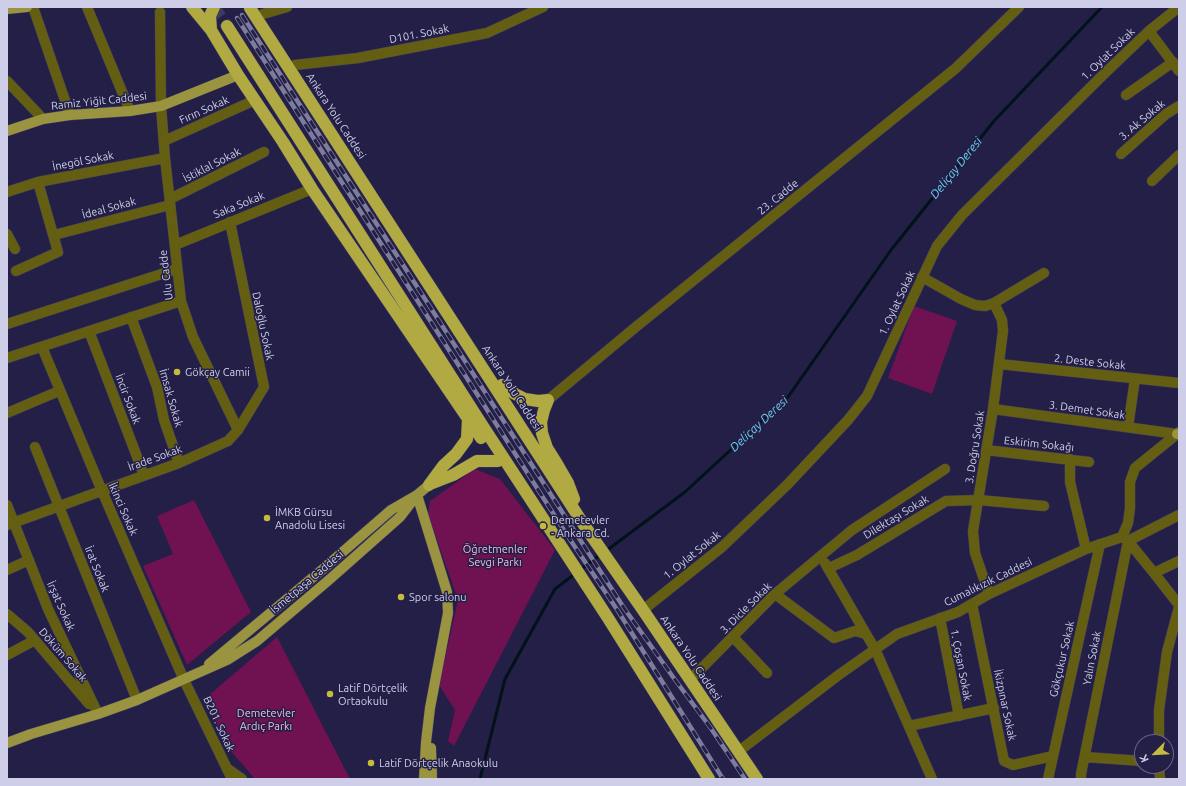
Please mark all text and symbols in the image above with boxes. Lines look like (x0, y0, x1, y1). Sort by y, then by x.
street label: D101. Sokak (388, 22, 450, 46)
street label: 1. Oylat Sokak (1078, 25, 1138, 83)
street label: Ankara Yolu Caddesi (303, 71, 369, 161)
street label: Ramiz Yiğit Caddesi (50, 89, 148, 113)
street label: Fırın Sokak (177, 93, 231, 127)
street label: 3. Ak Sokak (1116, 97, 1168, 143)
water label: Deliçay Deresi (927, 135, 985, 201)
street label: İstiklal Sokak (181, 145, 243, 185)
street label: İnegöl Sokak (51, 149, 115, 173)
street label: 23. Cadde (755, 176, 801, 218)
street label: Saka Sokak (211, 189, 267, 221)
street label: İdeal Sokak (81, 194, 137, 222)
street label: Ulu Cadde (156, 249, 176, 301)
street label: 1. Oylat Sokak (876, 269, 918, 337)
street label: Daloğlu Sokak (249, 291, 277, 361)
street label: Ankara Yolu Caddesi (479, 343, 545, 433)
street label: 2. Deste Sokak (1054, 352, 1126, 372)
place label: Gökçay Camii (185, 365, 250, 379)
street label: İmsak Sokak (156, 367, 186, 429)
marker: Gökçay Camii (172, 367, 182, 377)
street label: İncir Sokak (112, 372, 144, 426)
water label: Deliçay Deresi (727, 393, 791, 455)
street label: 3. Demet Sokak (1048, 398, 1126, 422)
street label: 3. Doğru Sokak (963, 409, 987, 485)
street label: Eskirim Sokağı (1003, 434, 1075, 454)
street label: İrade Sokak (126, 442, 184, 474)
street label: İkinci Sokak (105, 480, 141, 538)
street label: Dilektaşı Sokak (861, 492, 931, 542)
place label: İMKB Gürsu Anadolu Lisesi (275, 505, 345, 531)
marker: İMKB Gürsu Anadolu Lisesi (262, 513, 272, 523)
place label: Demetevler - Ankara Cd. (551, 513, 610, 539)
marker: Demetevler - Ankara Cd. (538, 521, 548, 531)
street label: 1. Oylat Sokak (661, 528, 723, 582)
park label: Öğretmenler Sevgi Parkı (463, 542, 527, 568)
street label: İrat Sokak (82, 544, 112, 594)
street label: İsmetpaşa Caddesi (268, 548, 346, 616)
street label: Cumalıkızık Caddesi (942, 555, 1034, 609)
street label: İrşat Sokak (44, 579, 78, 633)
street label: 3. Dicle Sokak (718, 580, 774, 636)
place label: Spor salonu (409, 590, 467, 604)
marker: Spor salonu (396, 592, 406, 602)
street label: Ankara Yolu Caddesi (658, 613, 724, 703)
street label: Gökçukur Sokak (1047, 620, 1077, 698)
street label: Döküm Sokak (36, 625, 90, 685)
street label: 1. Çoşan Sokak (948, 628, 974, 702)
street label: Yalın Sokak (1080, 630, 1104, 686)
street label: İkizpınar Sokak (991, 668, 1019, 742)
place label: Latif Dörtçelik Ortaokulu (338, 681, 408, 707)
marker: Latif Dörtçelik Ortaokulu (325, 689, 335, 699)
street label: B201. Sokak (200, 694, 238, 754)
park label: Demetevler Ardıç Parkı (237, 706, 295, 732)
north arrow (1134, 734, 1174, 774)
text: K (1137, 753, 1151, 764)
place label: Latif Dörtçelik Anaokulu (379, 756, 498, 770)
marker: Latif Dörtçelik Anaokulu (366, 758, 376, 768)

